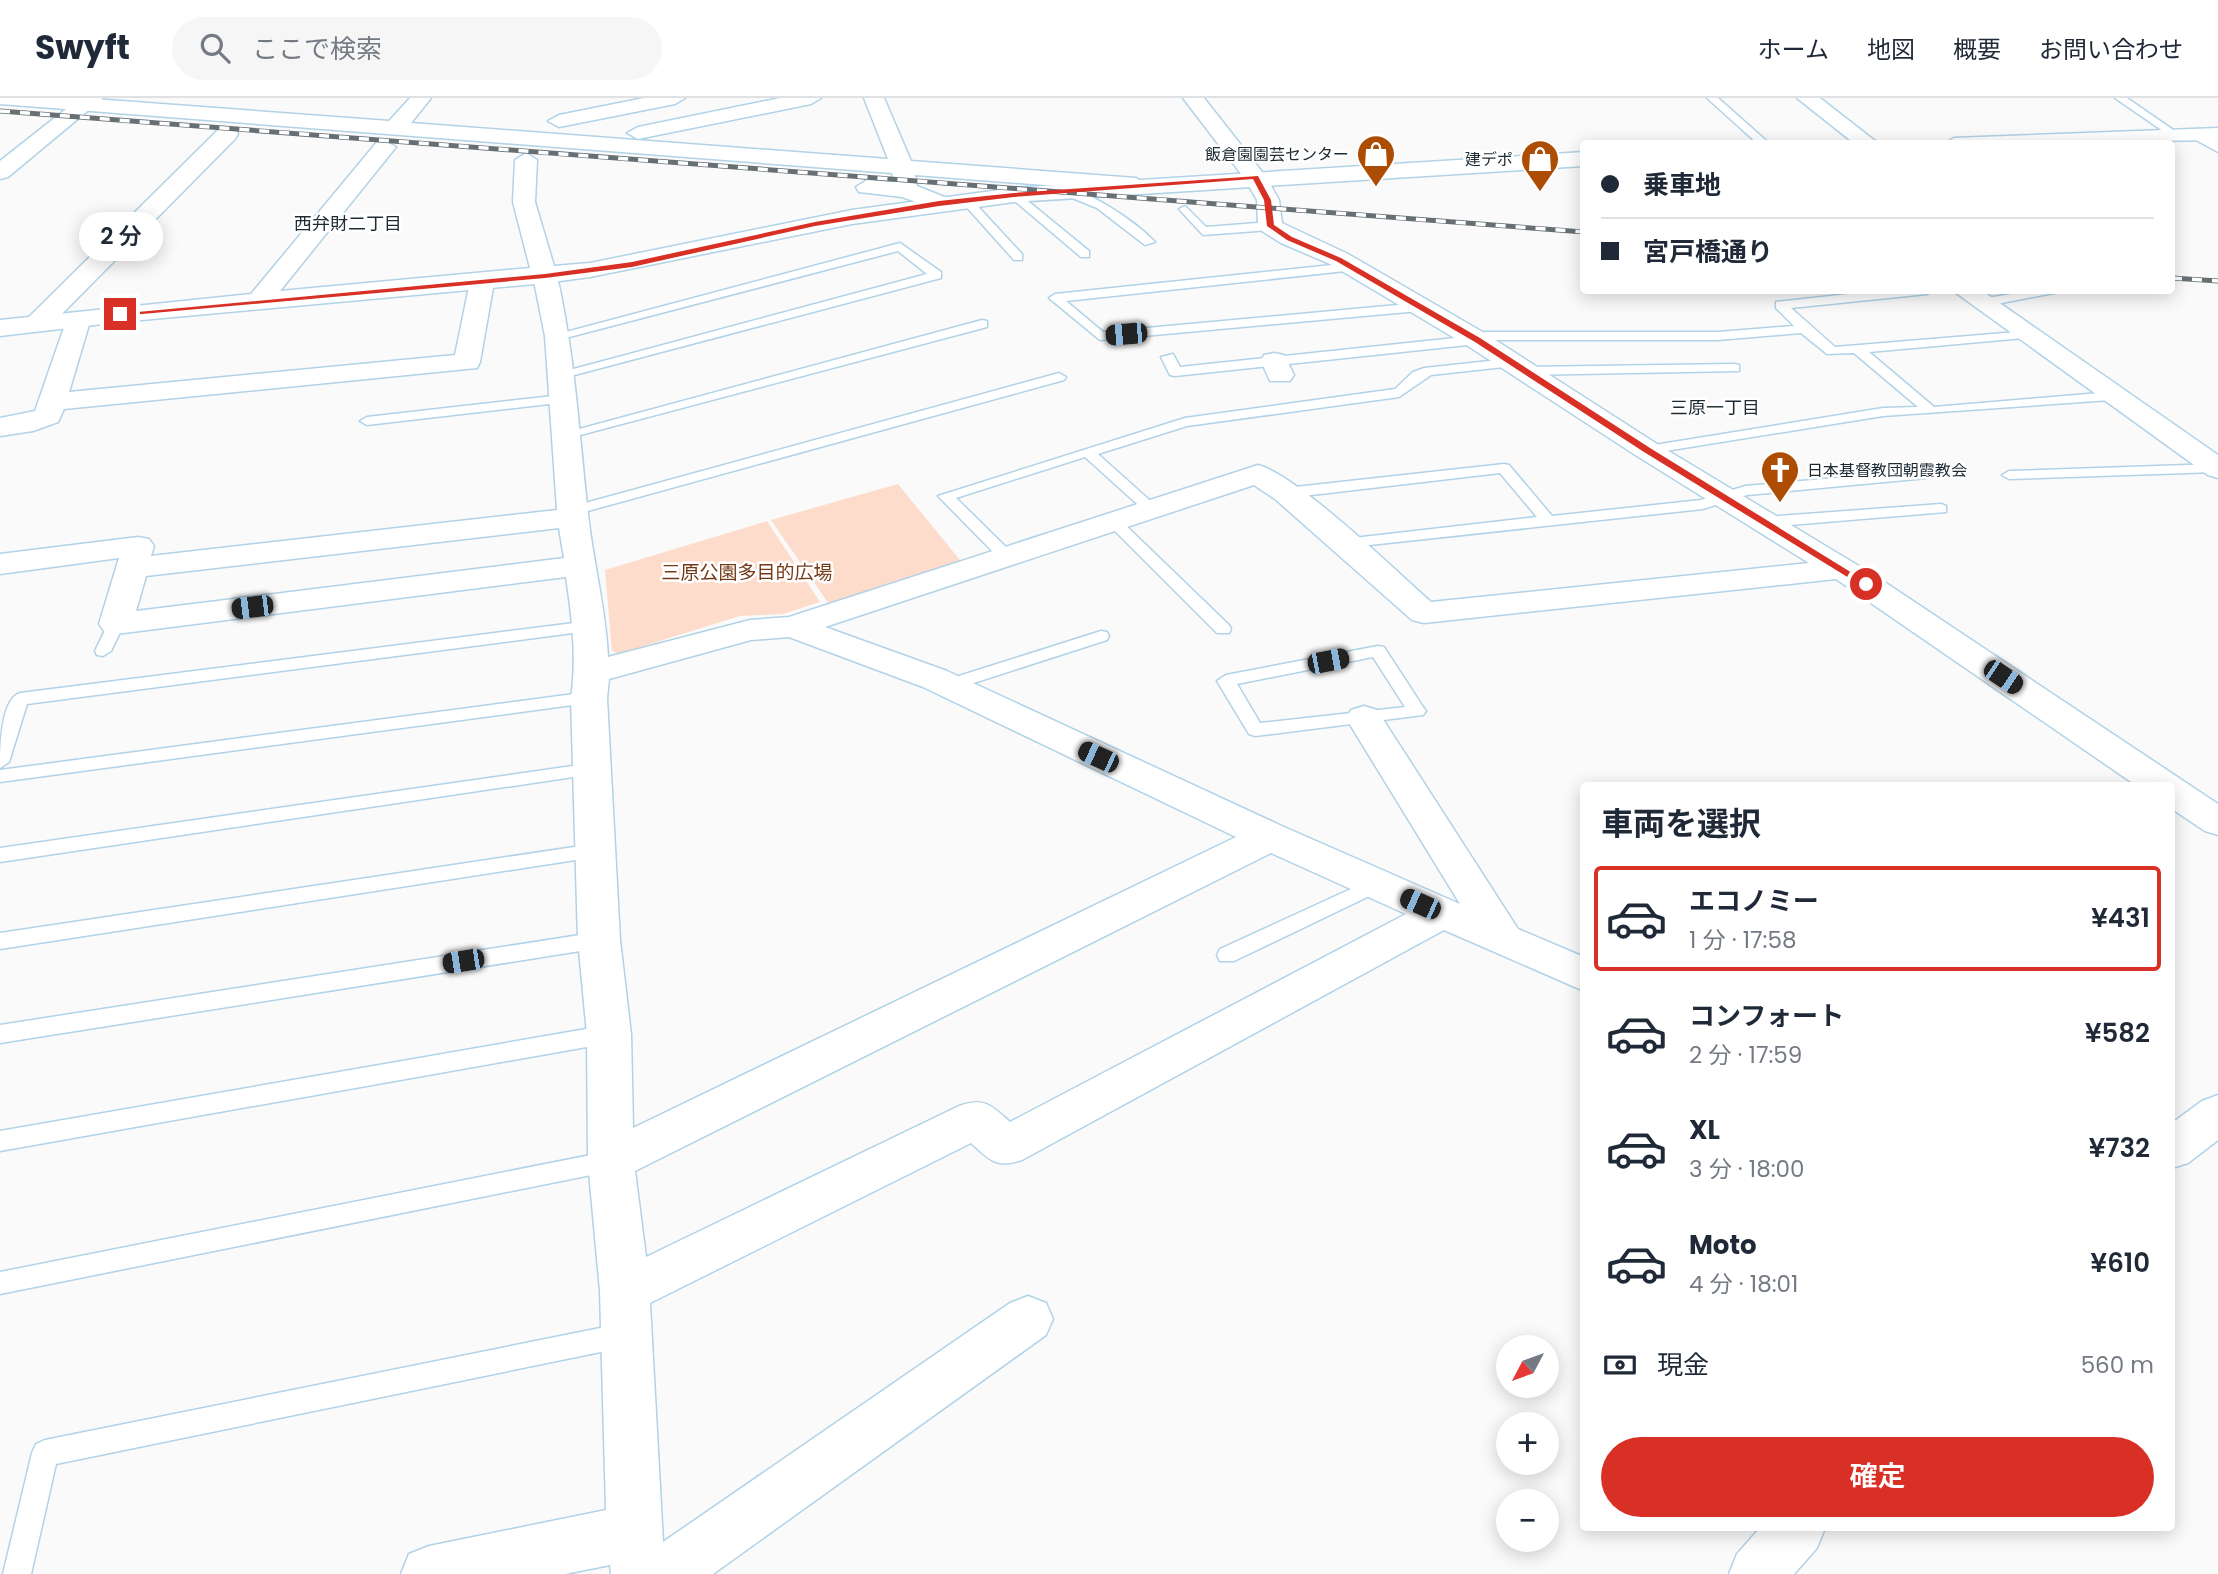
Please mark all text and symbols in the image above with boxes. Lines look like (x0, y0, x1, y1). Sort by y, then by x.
search box (172, 17, 662, 80)
text: Swyft (35, 24, 130, 71)
icon: search (196, 29, 234, 67)
text: ここで検索 (252, 31, 382, 67)
text: ホーム (1758, 33, 1829, 66)
text: 地図 (1867, 33, 1915, 66)
text: 概要 (1953, 33, 2001, 66)
text: お問い合わせ (2039, 33, 2183, 66)
shop icon: 飯倉園園芸センター (1355, 133, 1397, 188)
shop icon: 建デポ (1519, 138, 1561, 193)
place label: 飯倉園園芸センター (1205, 143, 1349, 166)
place label: 建デポ (1465, 148, 1513, 171)
text: 乗車地 (1643, 167, 1721, 203)
district label: 西弁財二丁目 (294, 211, 402, 236)
callout: 2 分 (78, 212, 162, 262)
text: 2 分 (100, 220, 142, 252)
text: 宮戸橋通り (1643, 234, 1773, 270)
route end (104, 298, 136, 330)
car (1105, 322, 1148, 346)
district label: 三原一丁目 (1670, 395, 1760, 420)
church icon: 日本基督教団朝霞教会 (1759, 449, 1801, 504)
place label: 日本基督教団朝霞教会 (1807, 459, 1967, 482)
park label: 三原公園多目的広場 (661, 559, 833, 586)
route start (1850, 568, 1882, 600)
car (230, 594, 275, 620)
car (1306, 647, 1351, 675)
car (1980, 657, 2027, 697)
car (1075, 739, 1122, 775)
text: 車両を選択 (1601, 801, 1761, 846)
text: エコノミー (1689, 883, 1819, 919)
car (1397, 886, 1444, 922)
icon: car (1605, 887, 1668, 950)
text: ¥431 (2091, 900, 2150, 936)
text: 1 分 · 17:58 (1689, 924, 1796, 956)
car (441, 947, 486, 975)
text: コンフォート (1689, 998, 1844, 1034)
icon: car (1605, 1002, 1668, 1065)
text: ¥582 (2085, 1015, 2150, 1051)
text: 2 分 · 17:59 (1689, 1039, 1802, 1071)
text: XL (1689, 1112, 1720, 1148)
icon: car (1605, 1117, 1668, 1180)
text: ¥732 (2089, 1130, 2150, 1166)
text: 3 分 · 18:00 (1689, 1153, 1805, 1185)
text: Moto (1689, 1227, 1757, 1263)
icon: car (1605, 1232, 1668, 1295)
text: ¥610 (2091, 1245, 2150, 1281)
text: 4 分 · 18:01 (1689, 1268, 1798, 1300)
north arrow (1496, 1335, 1559, 1398)
map controls (1496, 1335, 1559, 1552)
icon: cash (1601, 1346, 1639, 1384)
text: 現金 (1657, 1347, 1709, 1383)
text: 560 m (2081, 1349, 2154, 1381)
button: + (1496, 1412, 1559, 1475)
button: 確定 (1601, 1437, 2154, 1517)
button: − (1496, 1489, 1559, 1552)

